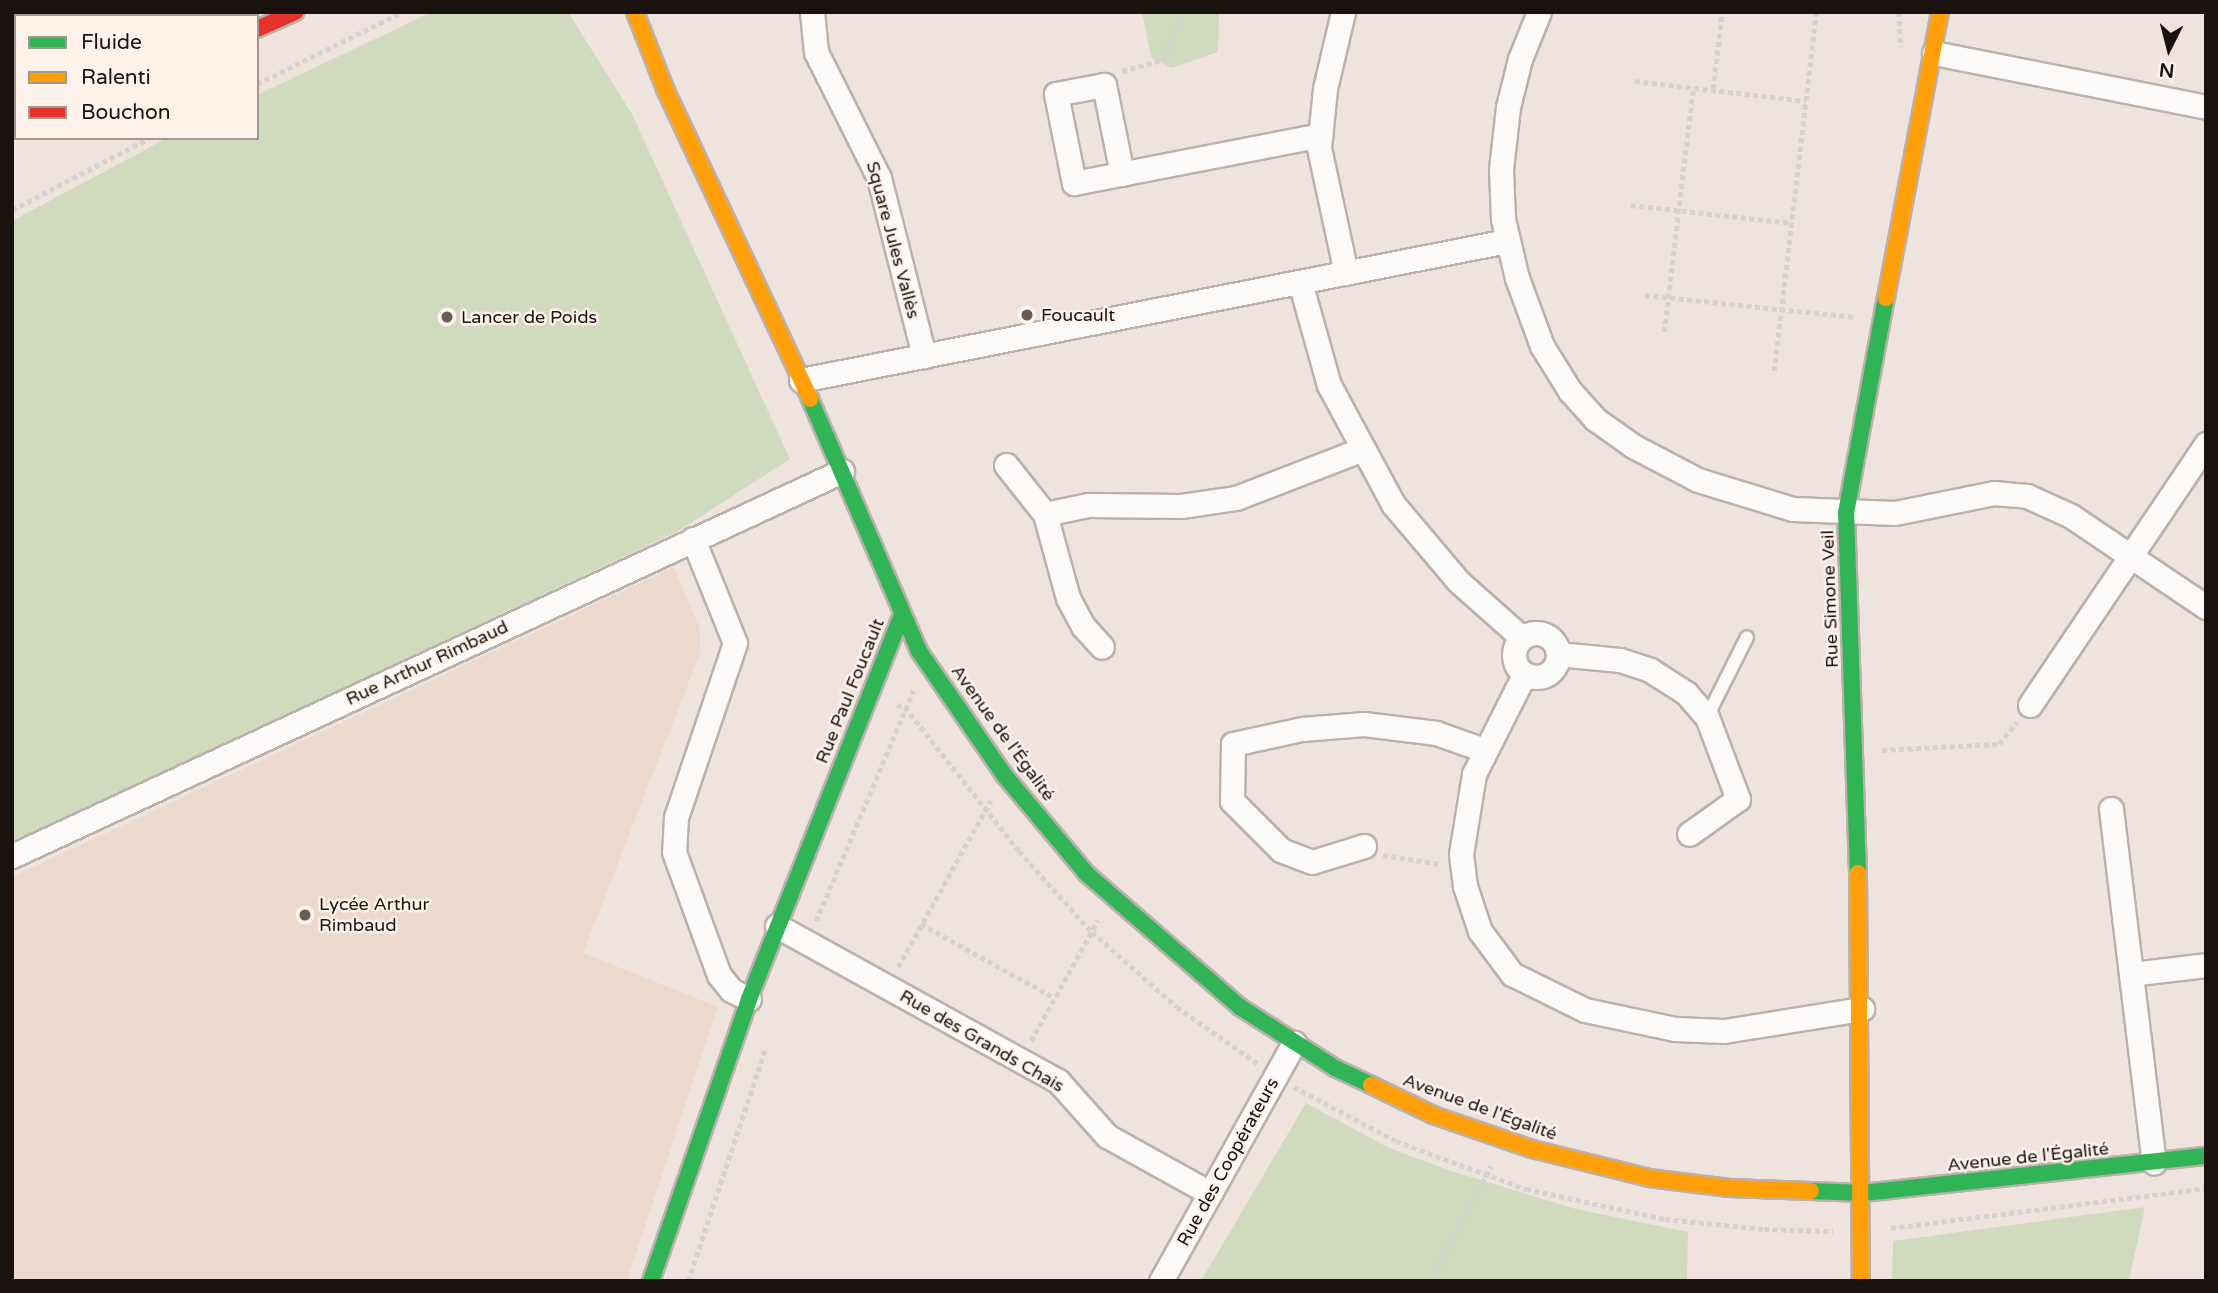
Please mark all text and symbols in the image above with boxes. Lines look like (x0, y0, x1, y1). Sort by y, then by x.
legend (14, 14, 259, 140)
north arrow (2134, 14, 2204, 84)
text: Fluide (81, 30, 142, 55)
text: N (2158, 58, 2176, 82)
text: Ralenti (81, 65, 151, 90)
text: Bouchon (81, 100, 171, 125)
street label: Square Jules Vallès (862, 159, 924, 321)
place label: Foucault (1041, 304, 1115, 326)
place label: Lancer de Poids (461, 306, 597, 328)
marker: Foucault (1019, 307, 1035, 323)
marker: Lancer de Poids (439, 309, 455, 325)
street label: Rue Simone Veil (1817, 530, 1843, 668)
street label: Rue Paul Foucault (811, 615, 889, 767)
street label: Rue Arthur Rimbaud (342, 616, 512, 710)
street label: Avenue de l'Égalité (947, 661, 1059, 805)
place label: Lycée Arthur Rimbaud (319, 894, 429, 936)
marker: Lycée Arthur Rimbaud (297, 907, 313, 923)
street label: Rue des Grands Chais (896, 985, 1068, 1097)
street label: Avenue de l'Égalité (1400, 1069, 1560, 1145)
street label: Rue des Coopérateurs (1173, 1074, 1283, 1250)
street label: Avenue de l'Égalité (1946, 1138, 2110, 1176)

